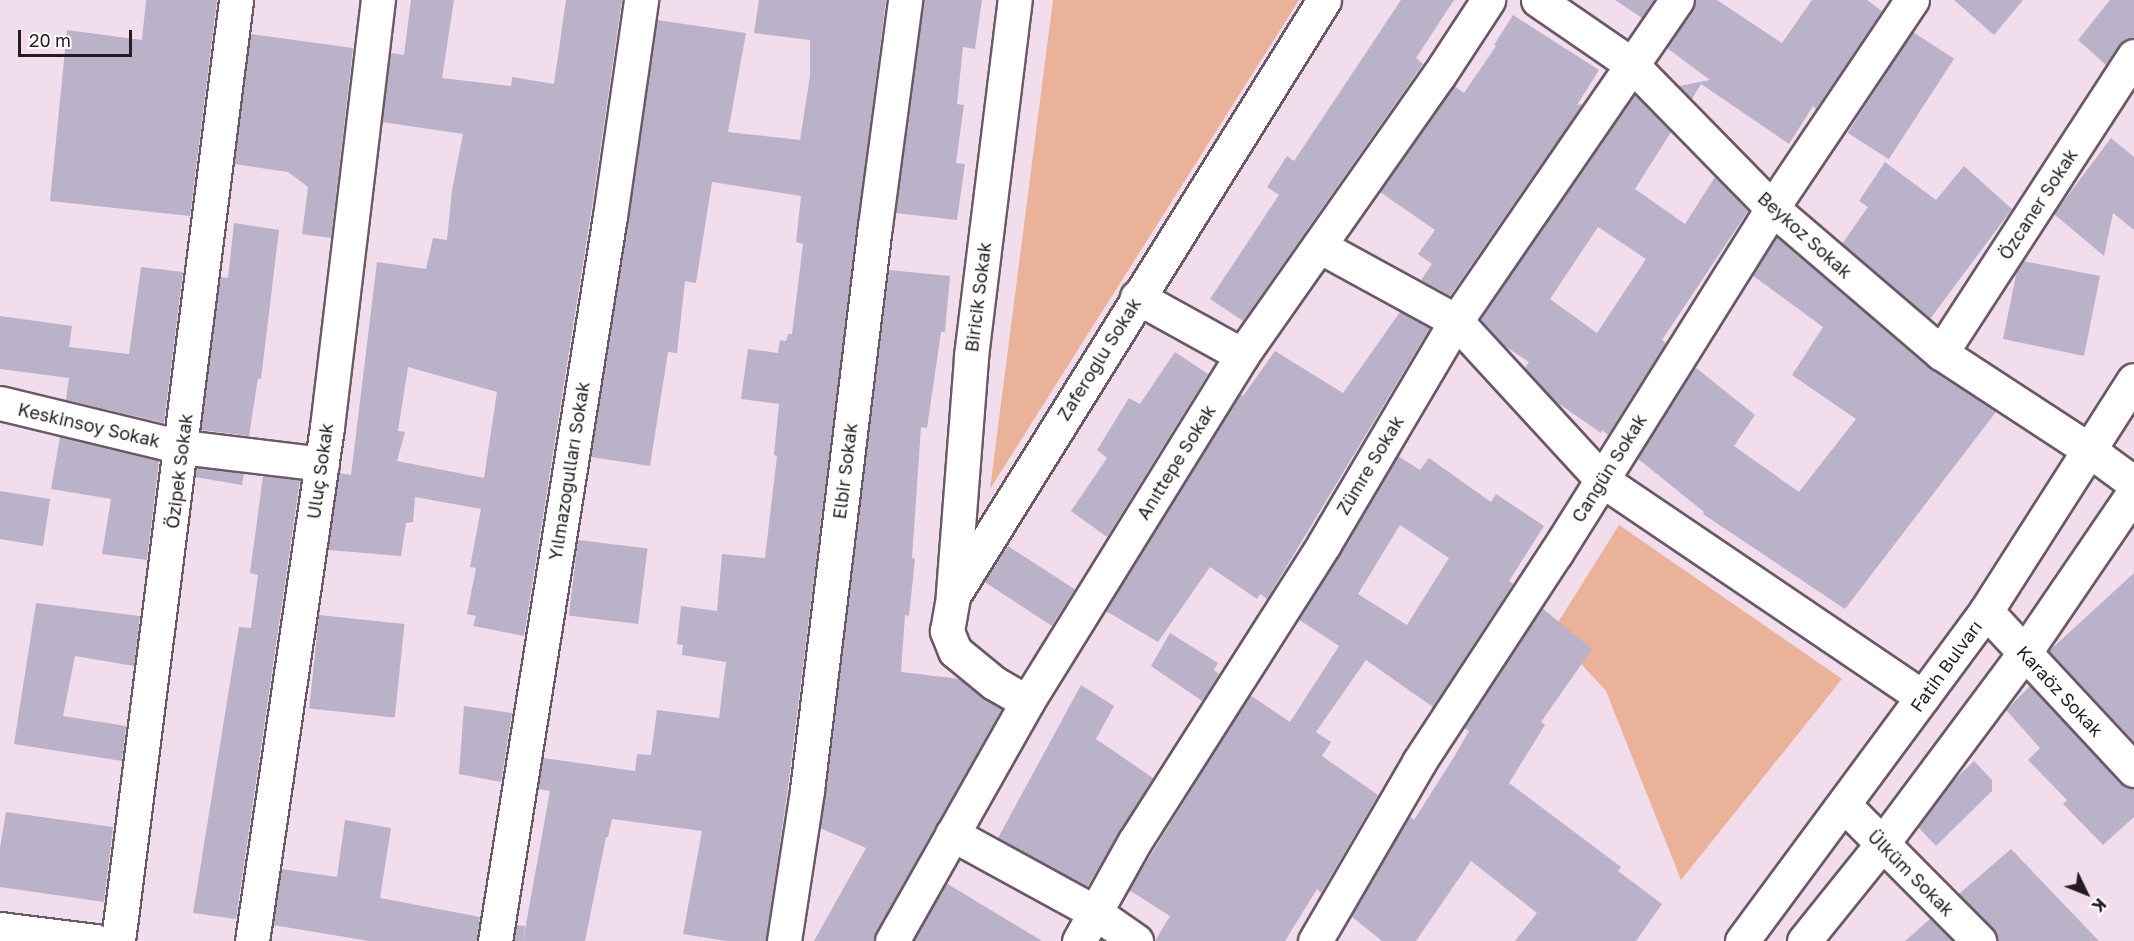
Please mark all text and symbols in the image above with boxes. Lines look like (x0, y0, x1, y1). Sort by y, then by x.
scale bar (21, 18, 135, 56)
text: 20 m (29, 29, 71, 51)
street label: Özcaner Sokak (1994, 144, 2082, 264)
street label: Beykoz Sokak (1753, 187, 1857, 283)
street label: Biricik Sokak (961, 241, 995, 353)
street label: Zaferoğlu Sokak (1053, 294, 1145, 424)
street label: Yılmazoğulları Sokak (544, 380, 594, 562)
street label: Keskinsoy Sokak (16, 398, 162, 452)
street label: Anıttepe Sokak (1132, 401, 1220, 523)
street label: Cangün Sokak (1567, 410, 1651, 526)
street label: Özipek Sokak (161, 412, 197, 530)
street label: Zümre Sokak (1332, 412, 1408, 518)
street label: Uluç Sokak (303, 422, 337, 520)
street label: Elbir Sokak (828, 422, 862, 520)
street label: Fatih Bulvarı (1906, 616, 1986, 716)
street label: Karaöz Sokak (2012, 641, 2108, 741)
street label: Ülküm Sokak (1863, 825, 1959, 921)
north arrow (2056, 863, 2116, 923)
text: K (2088, 894, 2110, 916)

